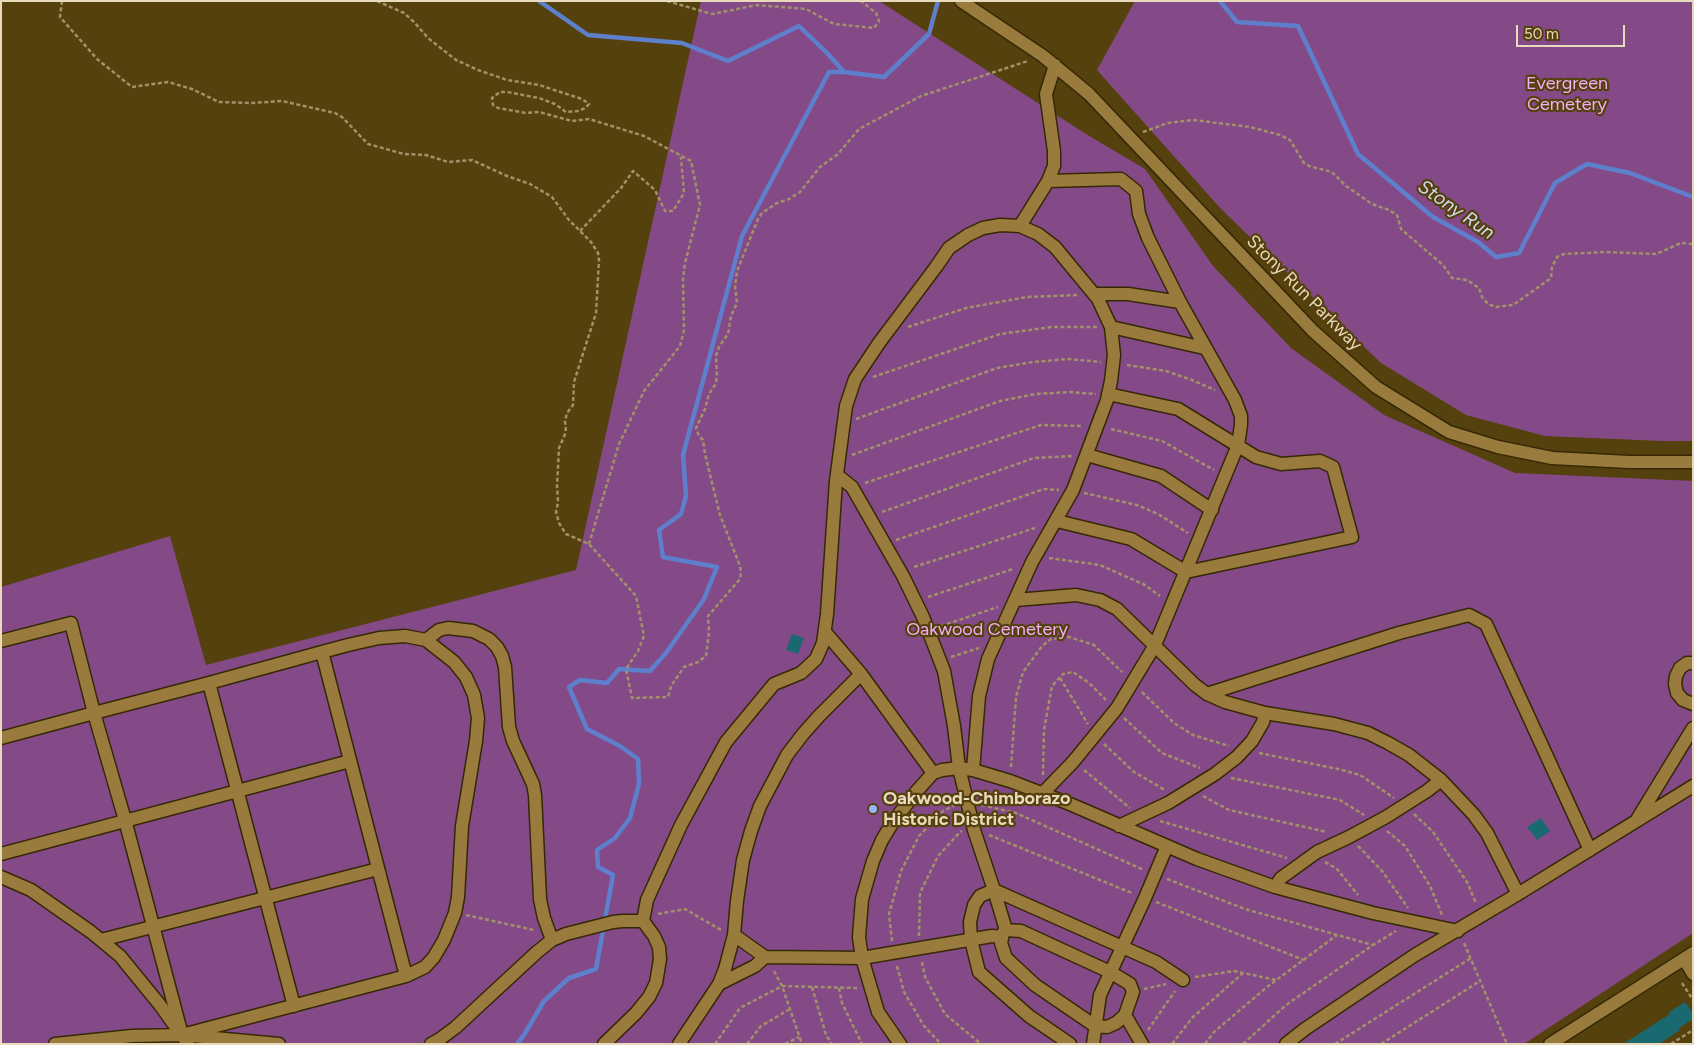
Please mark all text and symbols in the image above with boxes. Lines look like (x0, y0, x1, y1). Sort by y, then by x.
scale bar (1519, 15, 1628, 47)
text: 50 m (1524, 25, 1559, 43)
park label: Evergreen Cemetery (1526, 73, 1608, 116)
water label: Stony Run (1413, 175, 1499, 245)
street label: Stony Run Parkway (1242, 231, 1366, 355)
park label: Oakwood Cemetery (906, 619, 1068, 641)
place label: Oakwood-Chimborazo Historic District (883, 788, 1071, 831)
marker: Oakwood-Chimborazo Historic District (867, 803, 879, 815)

